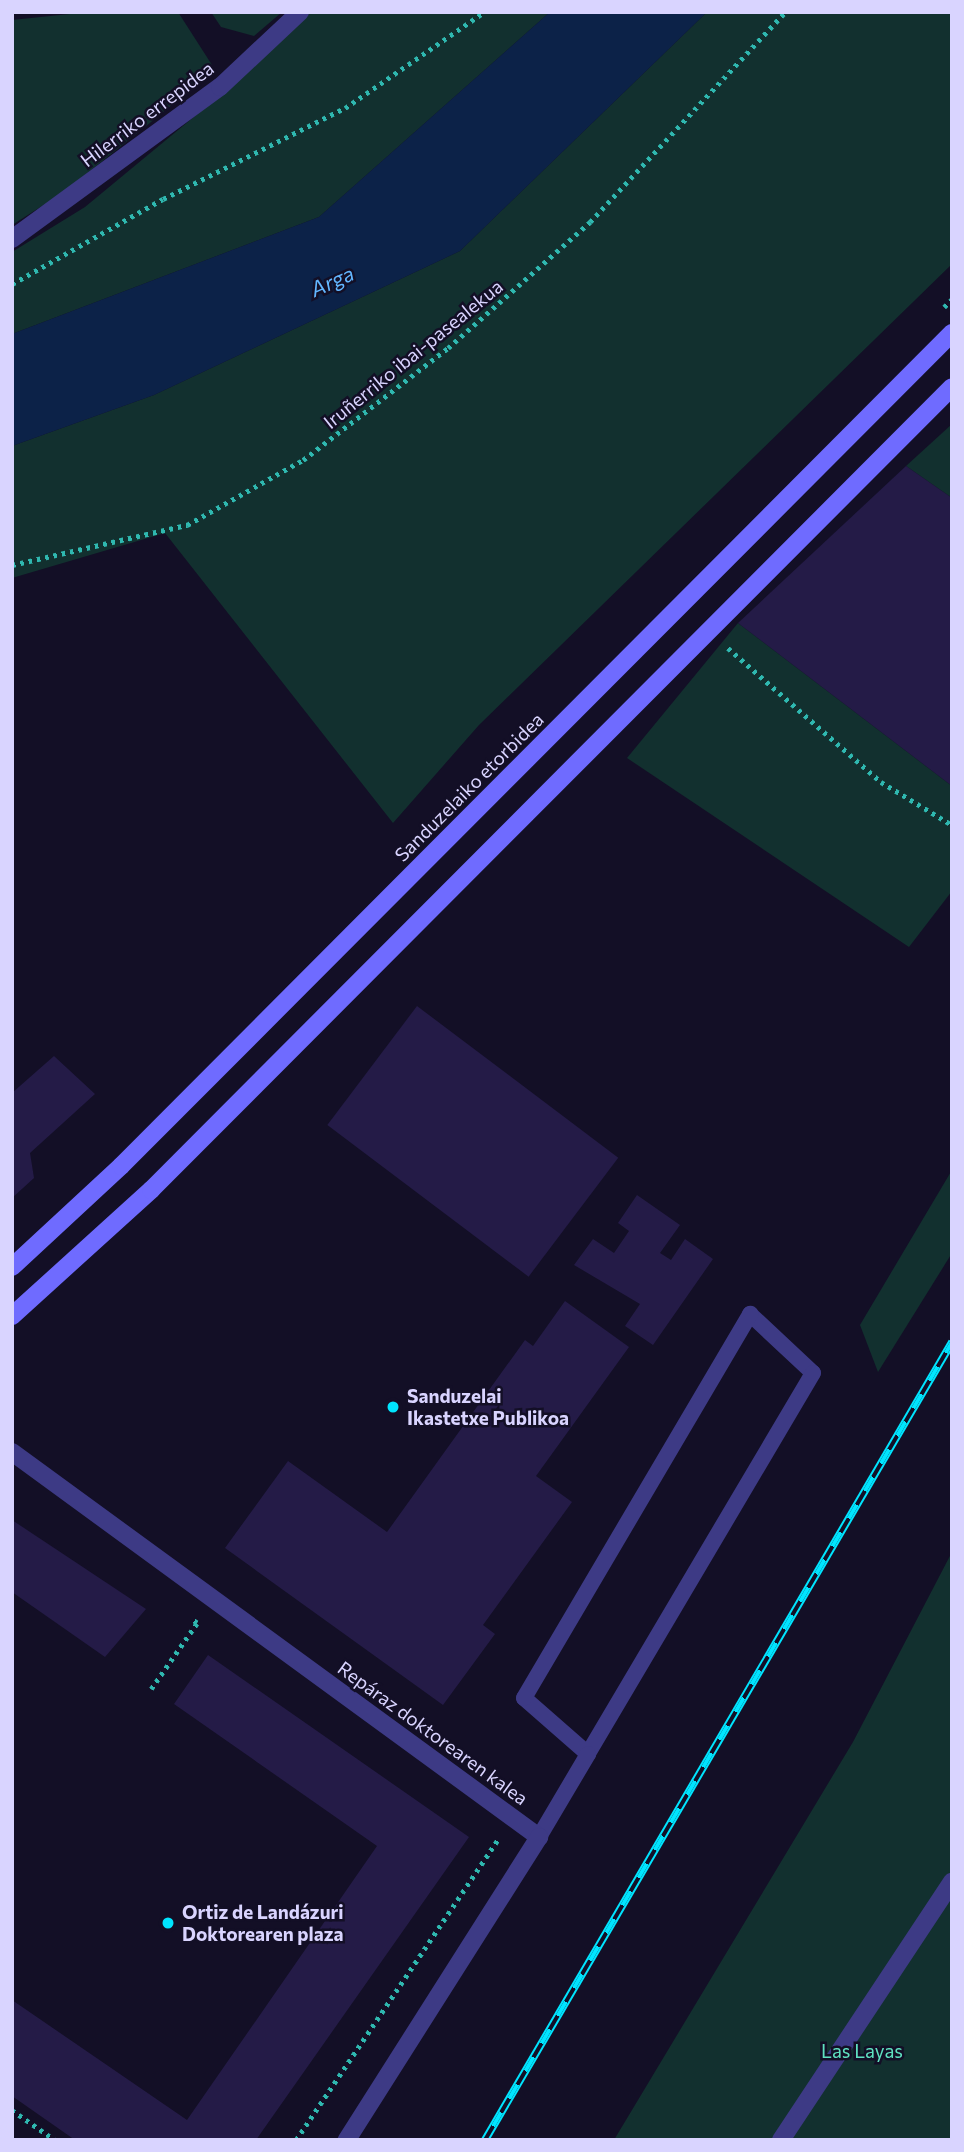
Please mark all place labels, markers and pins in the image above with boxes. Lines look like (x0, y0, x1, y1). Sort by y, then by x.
place label: Sanduzelai Ikastetxe Publikoa (407, 1385, 569, 1429)
marker: Sanduzelai Ikastetxe Publikoa (385, 1399, 401, 1415)
place label: Ortiz de Landázuri Doktorearen plaza (182, 1901, 344, 1945)
marker: Ortiz de Landázuri Doktorearen plaza (160, 1915, 176, 1931)

